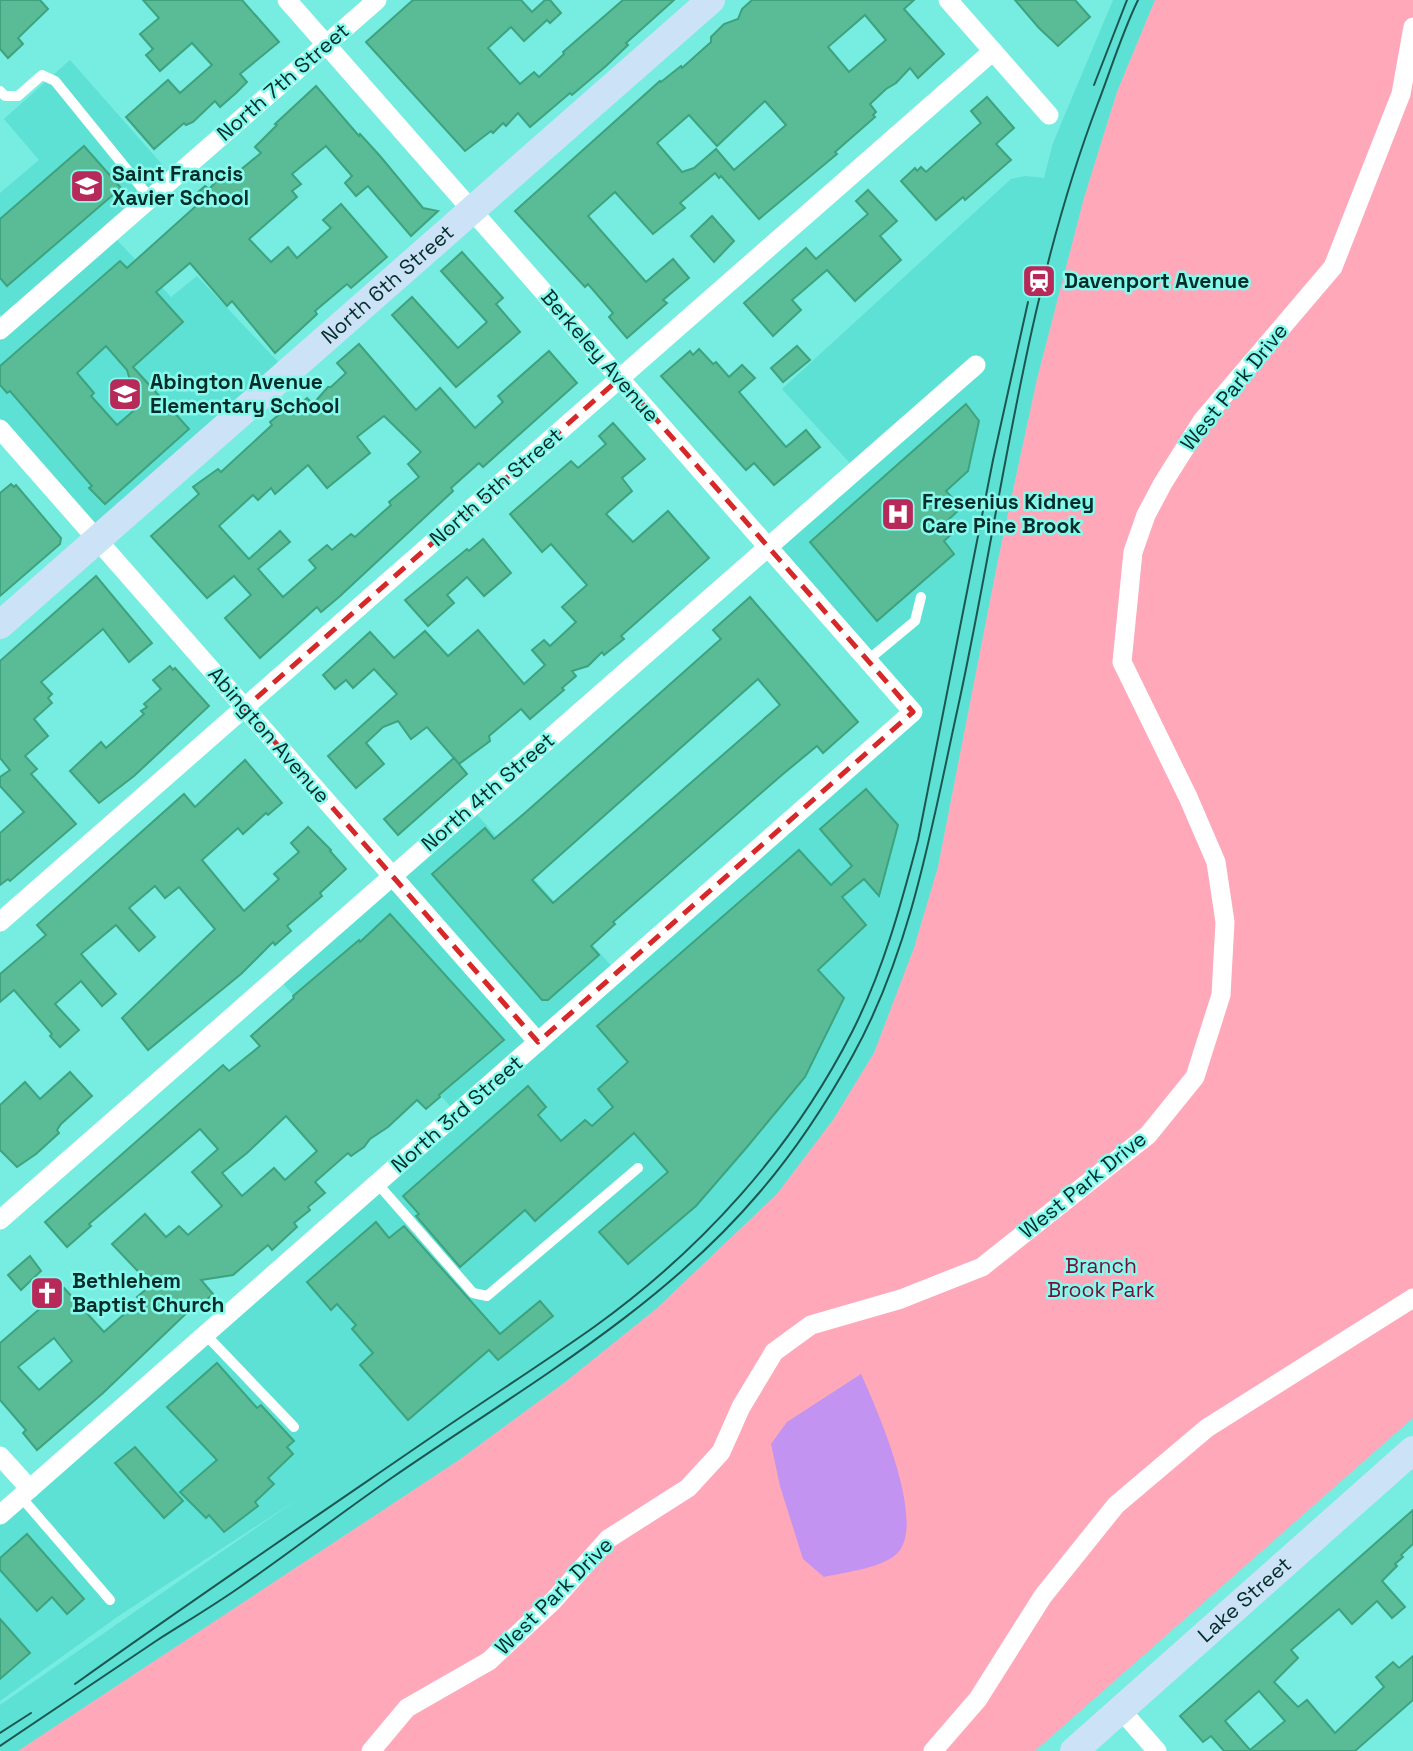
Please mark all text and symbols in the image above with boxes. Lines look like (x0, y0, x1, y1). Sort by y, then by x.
street label: North 7th Street (211, 17, 354, 146)
place label: Saint Francis Xavier School (112, 160, 249, 211)
school or university icon: Saint Francis Xavier School (68, 167, 106, 205)
street label: North 6th Street (315, 218, 459, 349)
station icon: Davenport Avenue (1020, 262, 1058, 300)
place label: Davenport Avenue (1064, 267, 1249, 294)
street label: Berkeley Avenue (535, 284, 665, 428)
street label: West Park Drive (1174, 318, 1293, 456)
place label: Abington Avenue Elementary School (150, 368, 340, 419)
school or university icon: Abington Avenue Elementary School (106, 375, 144, 413)
street label: North 5th Street (424, 422, 568, 552)
place label: Fresenius Kidney Care Pine Brook (922, 488, 1094, 539)
hospital icon: Fresenius Kidney Care Pine Brook (879, 495, 917, 533)
street label: Abington Avenue (203, 661, 336, 809)
street label: North 4th Street (415, 726, 560, 857)
street label: North 3rd Street (385, 1049, 528, 1178)
street label: West Park Drive (1014, 1125, 1152, 1244)
park label: Branch Brook Park (1047, 1252, 1155, 1303)
place label: Bethlehem Baptist Church (72, 1267, 224, 1318)
church icon: Bethlehem Baptist Church (28, 1274, 66, 1312)
street label: West Park Drive (489, 1531, 618, 1660)
street label: Lake Street (1192, 1551, 1297, 1648)

